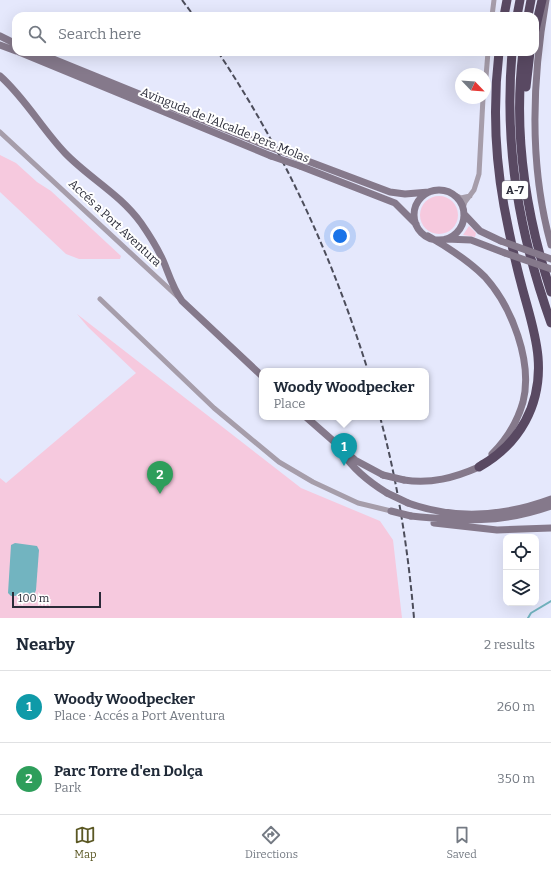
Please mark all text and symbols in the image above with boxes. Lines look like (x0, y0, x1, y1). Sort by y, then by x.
search box (12, 12, 539, 56)
icon: search (26, 23, 48, 45)
text: Search here (58, 25, 141, 43)
north arrow (455, 68, 491, 104)
street label: Avinguda de l'Alcalde Pere Molas (139, 85, 312, 165)
street label: Accés a Port Aventura (66, 177, 164, 270)
road number: A-7 (502, 181, 528, 199)
your location (330, 226, 350, 246)
popup (259, 368, 429, 420)
text: Woody Woodpecker (274, 378, 414, 396)
text: Place (274, 396, 305, 411)
pin: 1 (331, 433, 357, 466)
pin: 2 (147, 461, 173, 494)
map controls (503, 534, 539, 606)
button: locate (503, 534, 539, 570)
button: layers (503, 570, 539, 606)
scale bar (12, 590, 101, 609)
text: 100 m (18, 592, 49, 605)
text: Nearby (16, 634, 75, 655)
text: 2 results (484, 637, 535, 652)
text: Woody Woodpecker (54, 690, 195, 708)
text: 1 (26, 699, 32, 714)
text: 260 m (497, 699, 535, 714)
text: Place · Accés a Port Aventura (54, 708, 225, 723)
text: Parc Torre d'en Dolça (54, 762, 203, 780)
text: 2 (25, 771, 33, 786)
text: 350 m (497, 771, 535, 786)
text: Park (54, 780, 81, 795)
tab: Map (74, 824, 96, 861)
tab: Directions (245, 824, 298, 861)
tab: Saved (446, 824, 477, 861)

